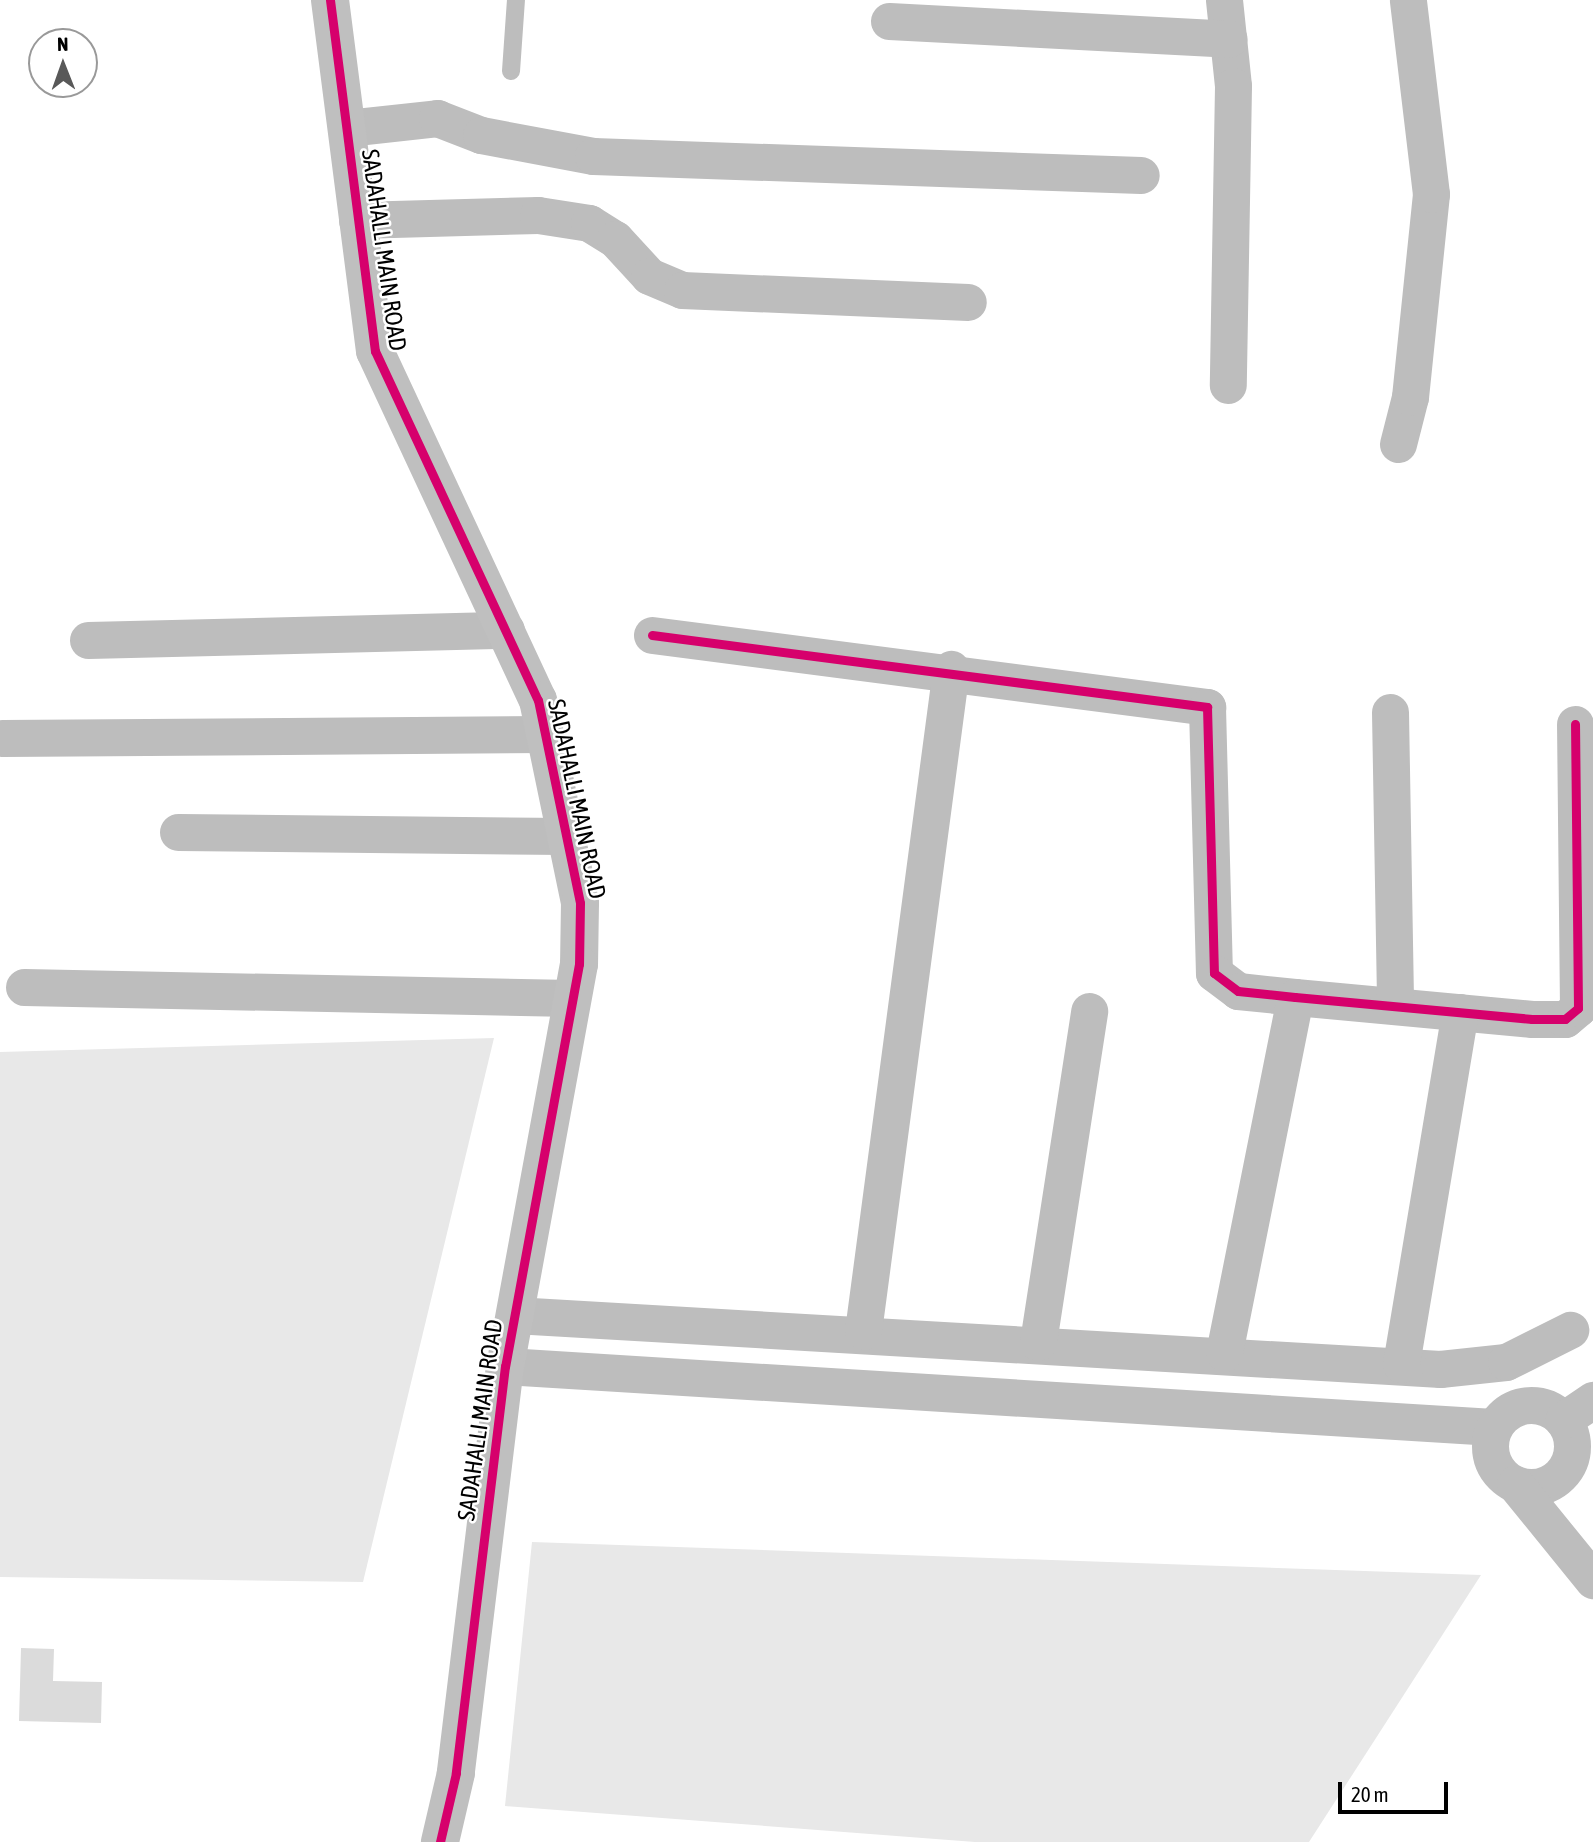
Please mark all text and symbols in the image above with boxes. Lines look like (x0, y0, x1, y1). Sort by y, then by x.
north arrow (28, 28, 98, 98)
text: N (57, 33, 68, 55)
street label: SADAHALLI MAIN ROAD (356, 147, 412, 353)
street label: SADAHALLI MAIN ROAD (542, 697, 612, 901)
street label: SADAHALLI MAIN ROAD (452, 1317, 508, 1523)
scale bar (1341, 1769, 1451, 1813)
text: 20 m (1351, 1782, 1389, 1806)

